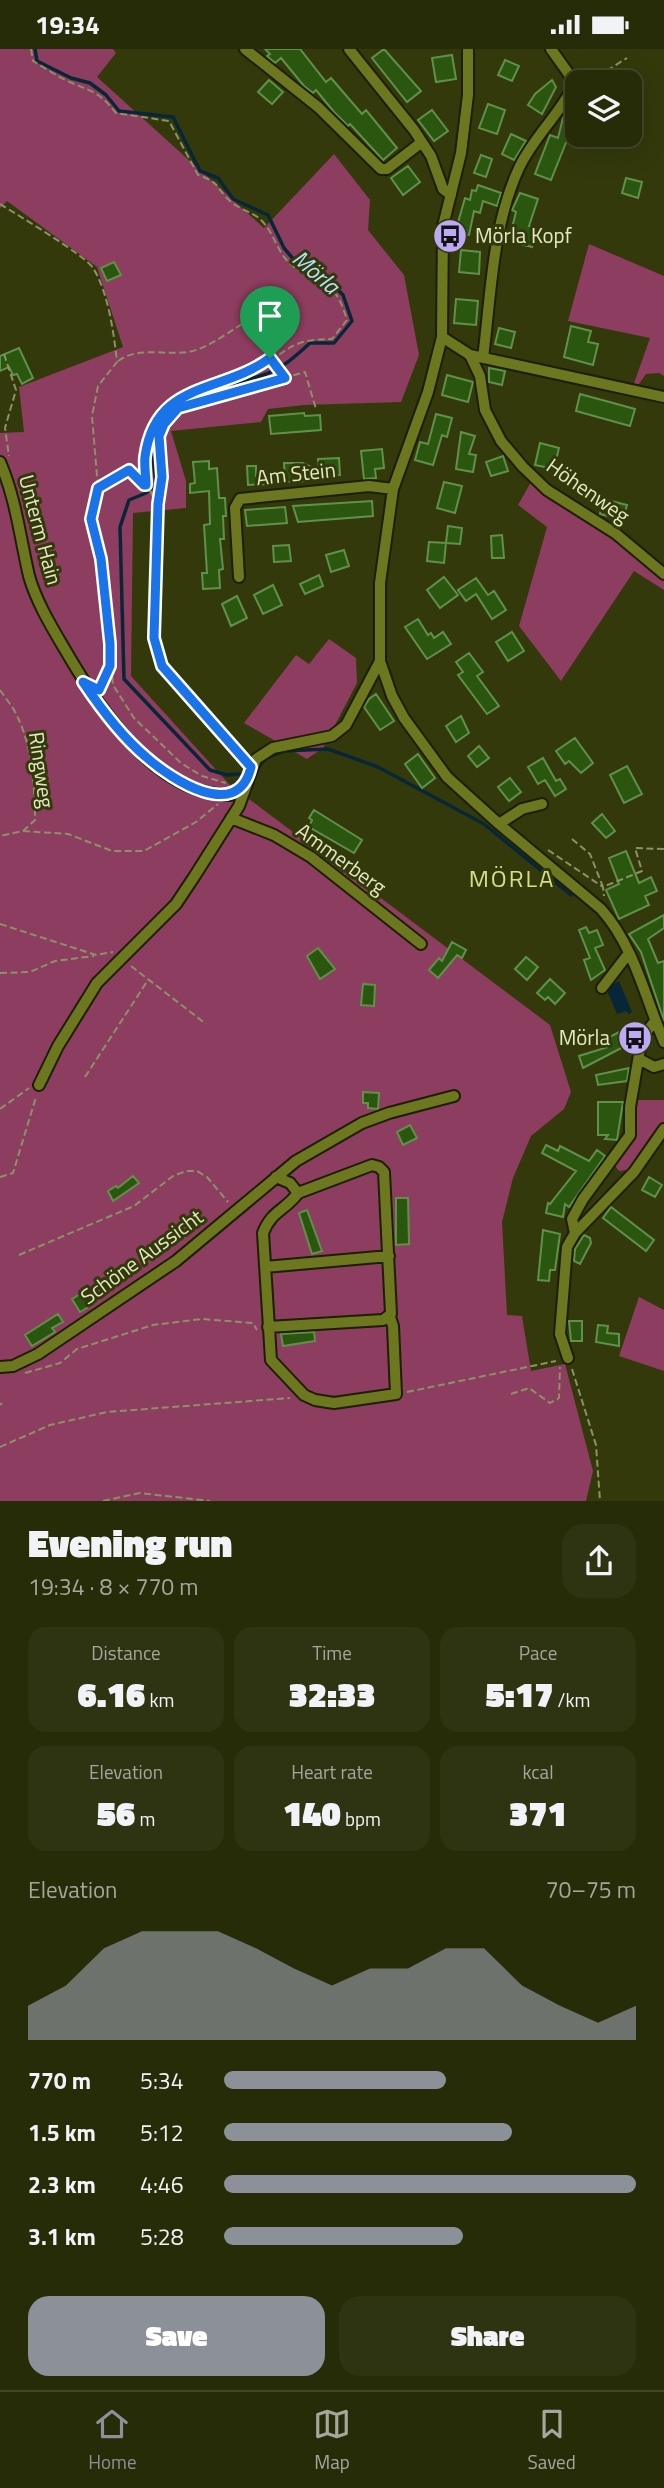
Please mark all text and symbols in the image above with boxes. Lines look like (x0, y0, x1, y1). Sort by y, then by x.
text: 19:34 (35, 5, 100, 44)
map controls (565, 70, 642, 147)
button: layers (565, 70, 642, 147)
bus stop icon: Mörla Kopf (431, 217, 469, 255)
place label: Mörla Kopf (475, 219, 572, 251)
water label: Mörla (285, 241, 349, 303)
pin (240, 286, 300, 358)
icon: arrive (251, 297, 289, 335)
street label: Höhenweg (540, 450, 637, 531)
street label: Am Stein (255, 453, 337, 493)
street label: Unterm Hain (11, 471, 71, 588)
street label: Ringweg (21, 730, 63, 810)
street label: Ammerberg (290, 814, 394, 902)
district label: MÖRLA (469, 860, 555, 896)
bus stop icon: Mörla (616, 1019, 654, 1057)
place label: Mörla (559, 1021, 610, 1053)
street label: Schöne Aussicht (73, 1200, 210, 1312)
text: Evening run (28, 1514, 232, 1572)
button: share (562, 1524, 636, 1598)
text: 19:34 · 8 × 770 m (28, 1569, 198, 1604)
text: Distance (91, 1638, 161, 1667)
text: Time (312, 1638, 352, 1667)
text: Pace (519, 1638, 557, 1667)
text: 6.16 (78, 1667, 145, 1721)
text: 32:33 (288, 1667, 376, 1721)
text: 5:17 (486, 1667, 553, 1721)
text: km (145, 1685, 174, 1714)
text: /km (553, 1685, 590, 1714)
text: Elevation (89, 1757, 163, 1786)
text: Heart rate (291, 1757, 373, 1786)
text: kcal (522, 1757, 554, 1786)
text: 56 (97, 1786, 135, 1840)
text: 140 (283, 1786, 341, 1840)
text: 371 (509, 1786, 567, 1840)
text: m (135, 1804, 155, 1833)
text: bpm (341, 1804, 381, 1833)
text: Elevation (28, 1872, 117, 1907)
text: 70–75 m (546, 1872, 636, 1907)
text: 770 m (28, 2063, 91, 2098)
text: 5:34 (140, 2063, 184, 2098)
text: 1.5 km (28, 2115, 96, 2150)
text: 5:12 (140, 2115, 184, 2150)
text: 2.3 km (28, 2167, 96, 2202)
text: 4:46 (140, 2167, 184, 2202)
text: 3.1 km (28, 2219, 96, 2254)
text: 5:28 (140, 2219, 184, 2254)
button: Save (28, 2296, 325, 2376)
button: Share (339, 2296, 636, 2376)
tab: Home (88, 2405, 136, 2476)
tab: Map (313, 2405, 351, 2476)
tab: Saved (527, 2405, 576, 2476)

